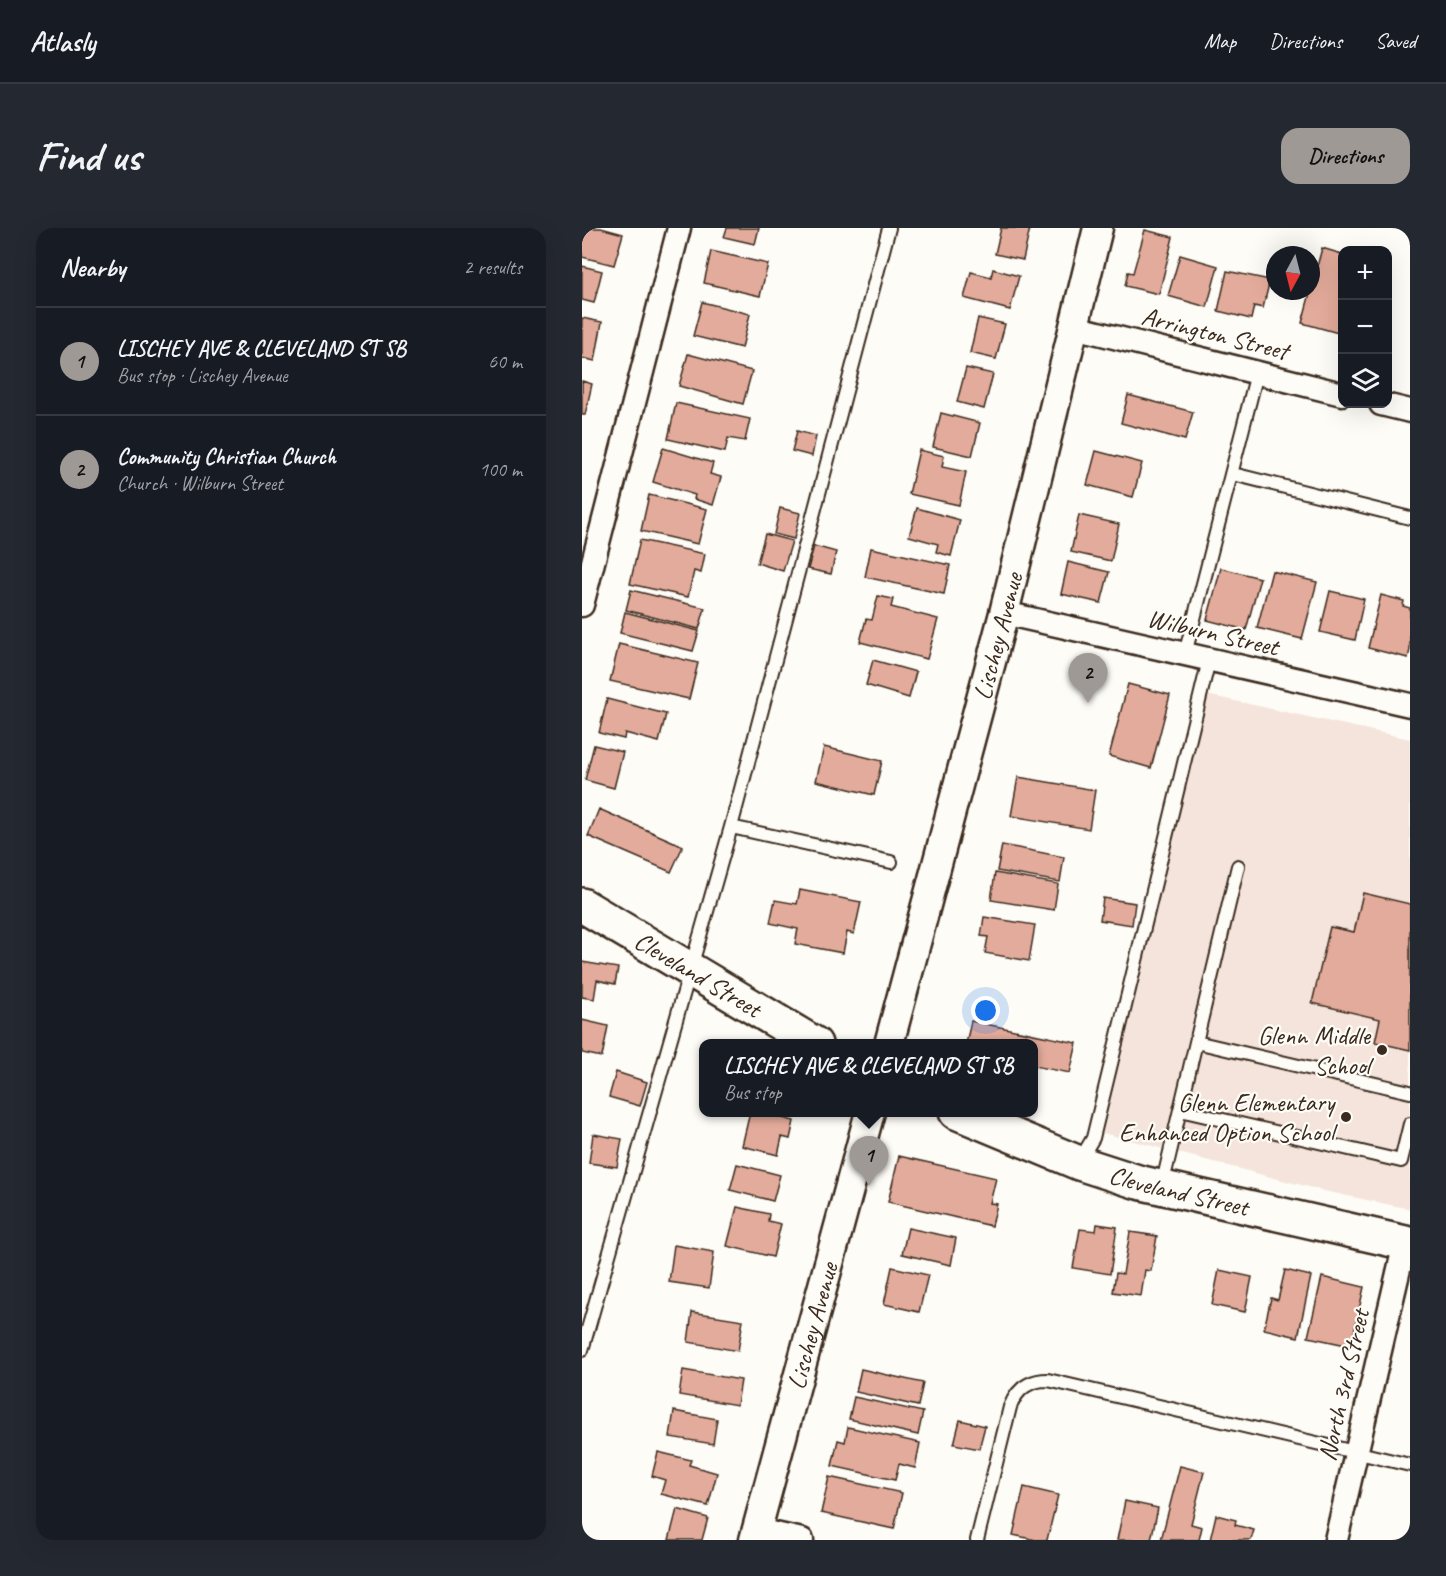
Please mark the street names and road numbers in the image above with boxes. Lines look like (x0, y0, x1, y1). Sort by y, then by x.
street label: Arrington Street (1138, 299, 1295, 368)
street label: Lischey Avenue (966, 568, 1031, 703)
street label: Wilburn Street (1144, 601, 1284, 664)
street label: Cleveland Street (628, 924, 769, 1026)
street label: Cleveland Street (1105, 1158, 1254, 1224)
street label: Lischey Avenue (780, 1258, 846, 1393)
street label: North 3rd Street (1310, 1304, 1377, 1464)

